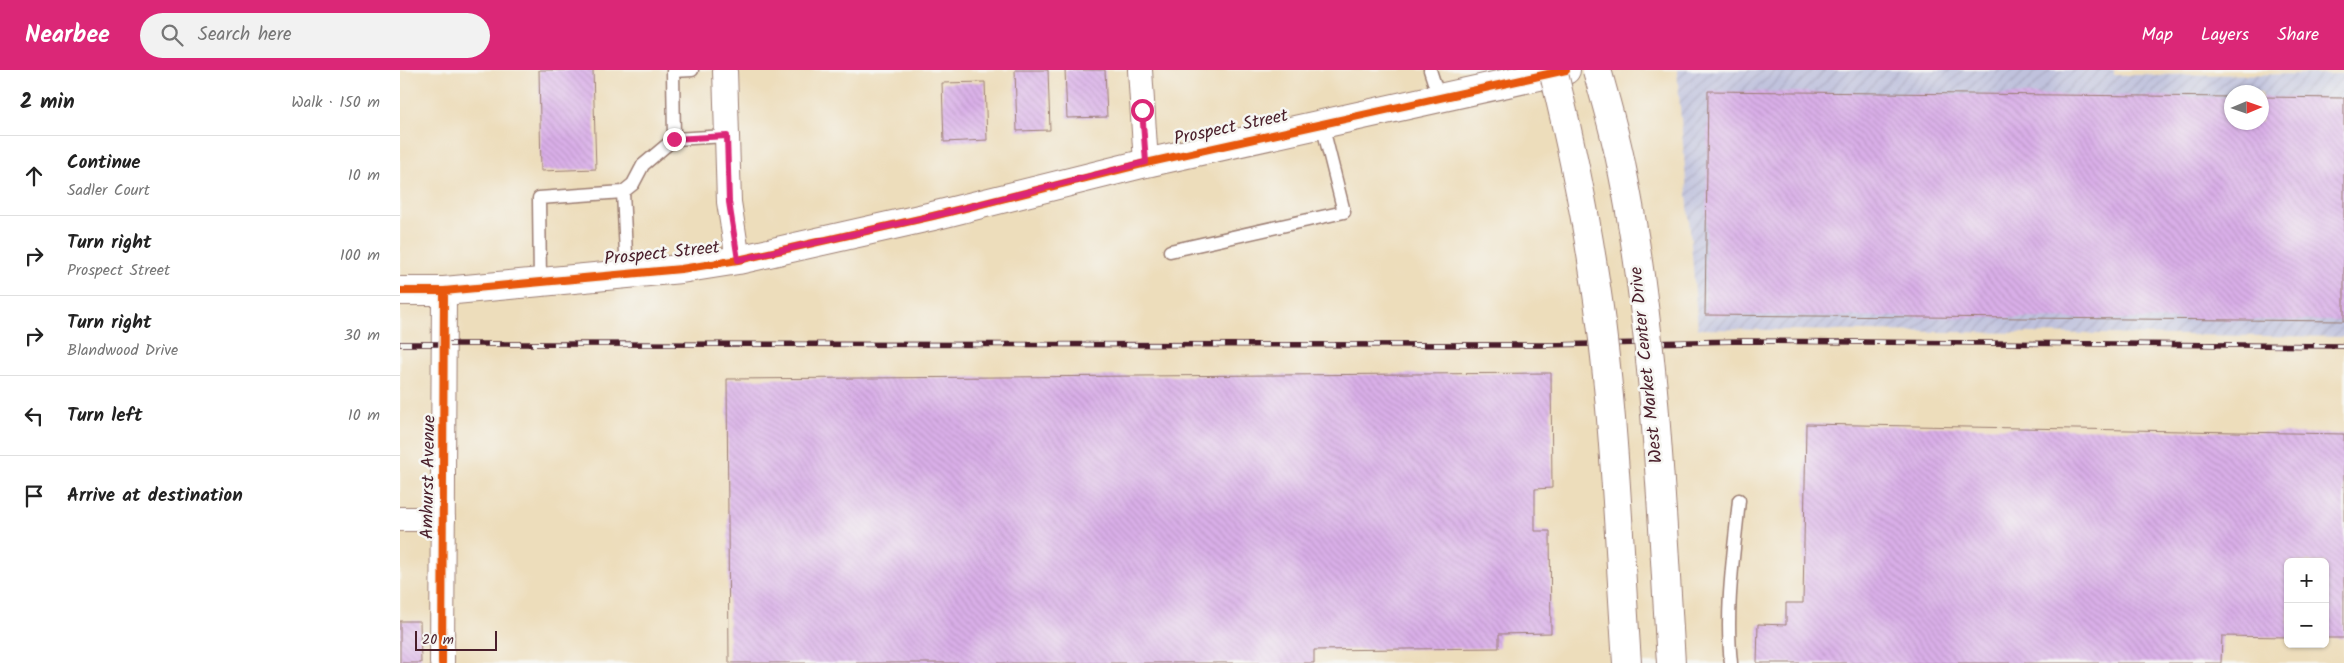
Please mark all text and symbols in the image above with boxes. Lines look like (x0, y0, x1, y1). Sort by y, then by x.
search box (140, 13, 490, 58)
text: Nearbee (25, 16, 110, 55)
text: Search here (198, 20, 292, 50)
icon: search (158, 21, 186, 49)
text: Map (2142, 21, 2173, 50)
text: Layers (2201, 21, 2249, 50)
text: Share (2277, 21, 2319, 50)
north arrow (2224, 85, 2269, 130)
text: 2 min (20, 86, 75, 119)
text: Walk · 150 m (291, 90, 380, 115)
route start (1131, 99, 1154, 122)
street label: Prospect Street (1171, 102, 1292, 154)
route end (663, 128, 686, 151)
text: Continue (67, 148, 140, 178)
icon: ahead (20, 162, 48, 190)
text: 10 m (348, 163, 380, 188)
text: Sadler Court (67, 178, 150, 203)
text: Turn right (67, 228, 152, 258)
street label: Prospect Street (603, 233, 722, 274)
icon: right (20, 242, 48, 270)
text: 100 m (340, 243, 380, 268)
text: Prospect Street (67, 258, 170, 283)
street label: West Market Center Drive (1622, 265, 1672, 465)
text: Turn right (67, 308, 152, 338)
icon: right (20, 322, 48, 350)
text: 30 m (344, 323, 380, 348)
text: Blandwood Drive (67, 338, 178, 363)
text: Turn left (67, 401, 142, 431)
icon: left (20, 402, 48, 430)
text: 10 m (348, 403, 380, 428)
street label: Amhurst Avenue (413, 415, 445, 539)
text: Arrive at destination (67, 481, 243, 511)
icon: arrive (20, 482, 48, 510)
map controls (2284, 558, 2329, 648)
button: + (2284, 558, 2329, 603)
button: − (2284, 603, 2329, 648)
scale bar (415, 628, 498, 651)
text: 20 m (422, 629, 454, 651)

